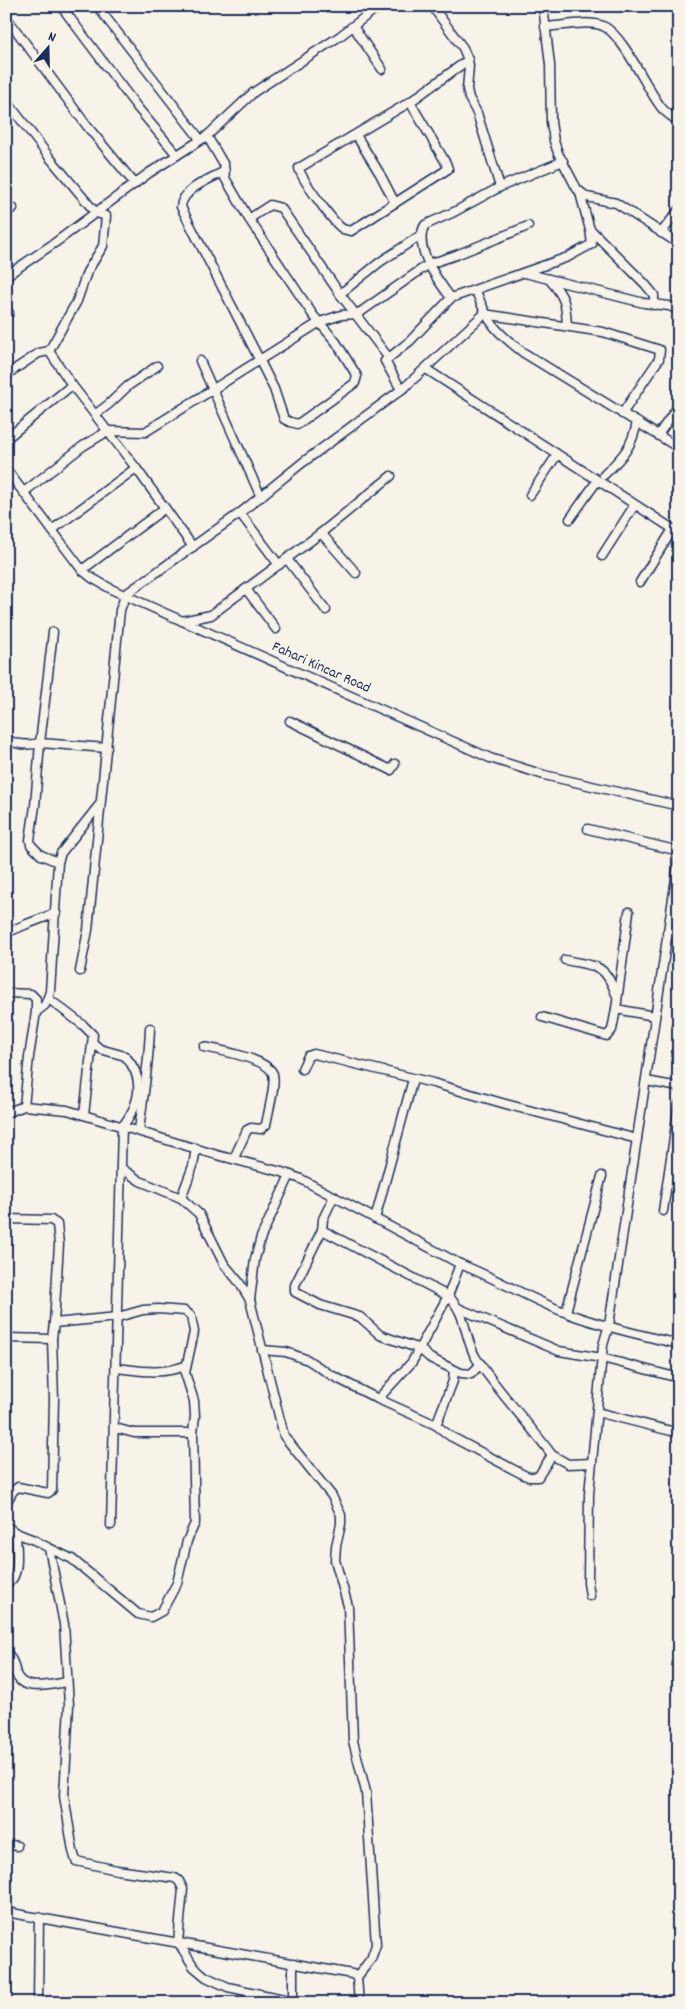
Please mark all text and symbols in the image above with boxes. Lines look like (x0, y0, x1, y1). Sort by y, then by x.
north arrow (22, 22, 72, 72)
text: N (45, 27, 59, 48)
street label: Fahari Kincar Road (268, 636, 374, 700)

